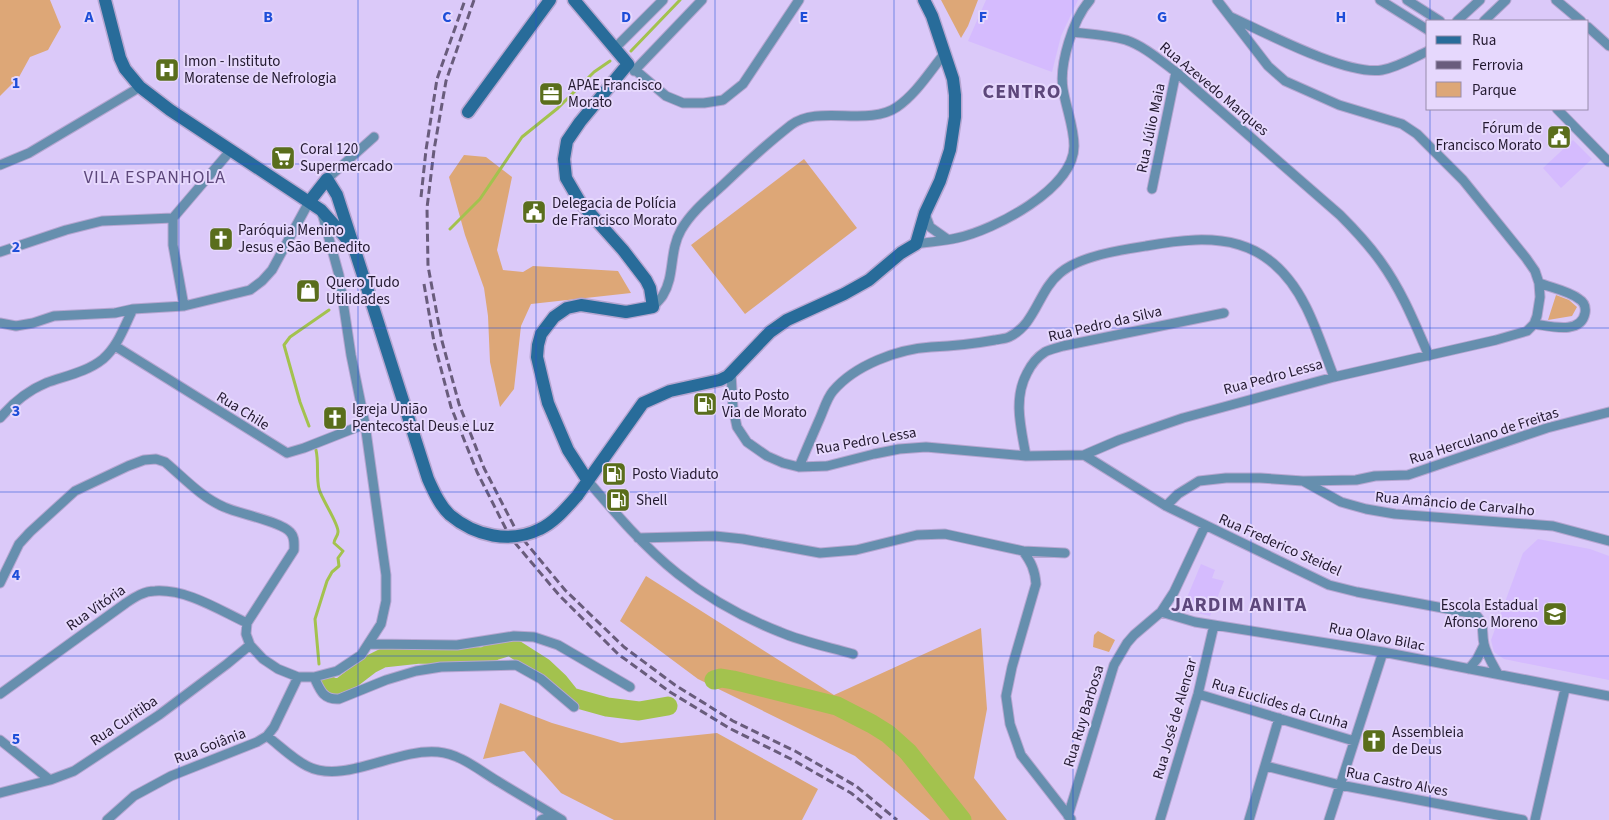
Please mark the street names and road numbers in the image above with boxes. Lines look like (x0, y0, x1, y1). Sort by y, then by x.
street label: Rua Azevedo Marques (1155, 37, 1273, 141)
street label: Rua Júlio Maia (1131, 81, 1171, 175)
street label: Rua Pedro da Silva (1046, 301, 1164, 347)
street label: Rua Pedro Lessa (1221, 354, 1325, 400)
street label: Rua Chile (212, 386, 274, 436)
street label: Rua Herculano de Freitas (1407, 402, 1561, 470)
street label: Rua Pedro Lessa (814, 422, 918, 460)
street label: Rua Amâncio de Carvalho (1374, 487, 1536, 521)
street label: Rua Frederico Steidel (1215, 508, 1345, 582)
street label: Rua Vitória (62, 580, 130, 636)
street label: Rua Olavo Bilac (1327, 617, 1427, 657)
street label: Rua José de Alencar (1148, 655, 1203, 782)
street label: Rua Ruy Barbosa (1058, 662, 1110, 770)
street label: Rua Euclides da Cunha (1209, 673, 1351, 735)
street label: Rua Curitiba (86, 691, 162, 751)
street label: Rua Goiânia (171, 723, 249, 769)
street label: Rua Castro Alves (1344, 762, 1450, 802)

